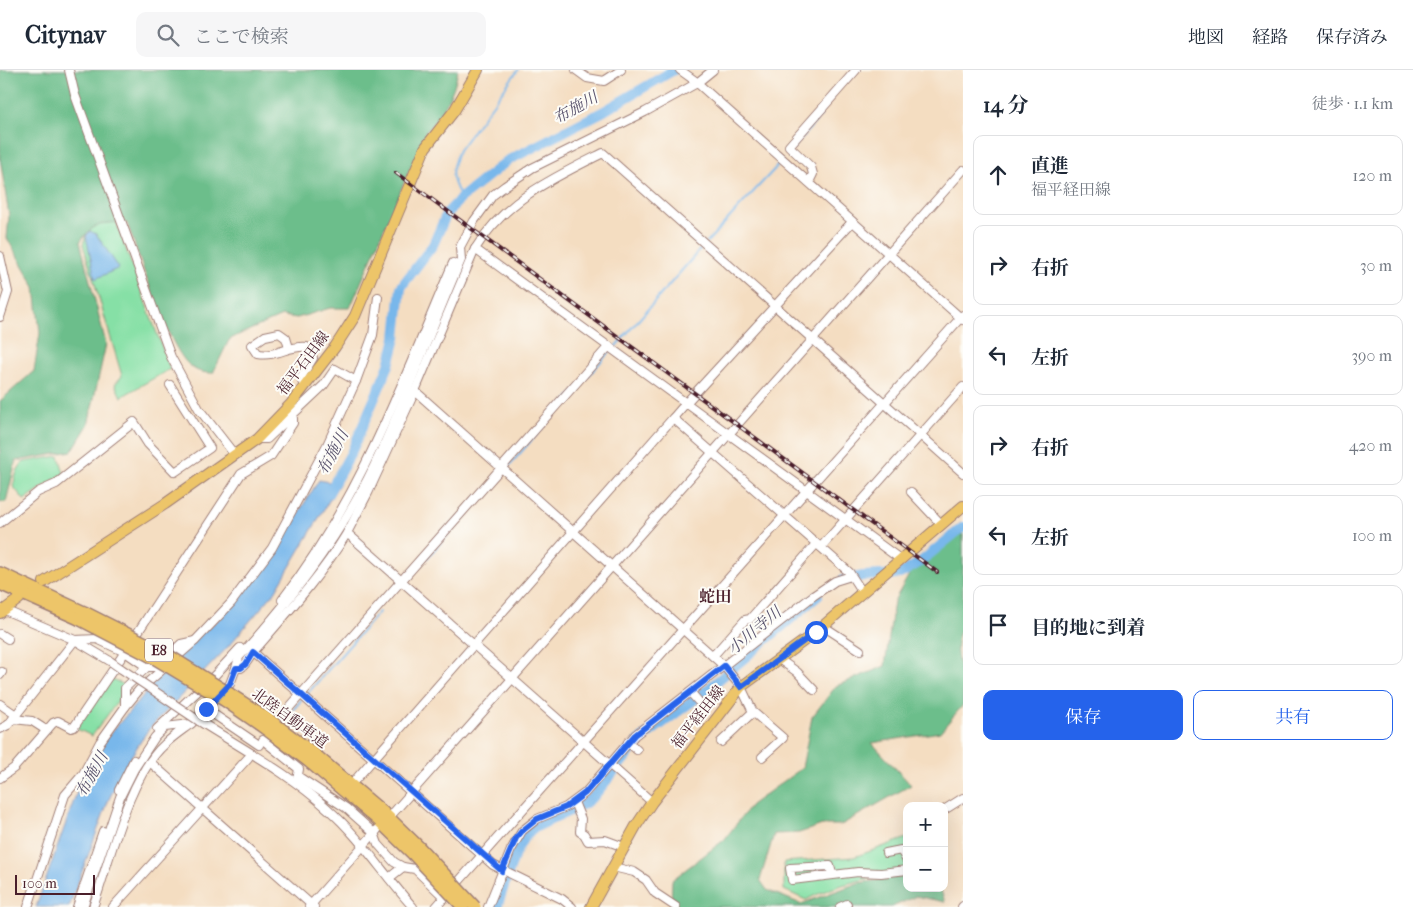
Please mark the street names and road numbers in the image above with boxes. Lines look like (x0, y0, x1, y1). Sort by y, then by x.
street label: 福平石田線 (273, 328, 333, 398)
road number: E8 (145, 638, 173, 662)
street label: 福平経田線 (668, 682, 728, 752)
street label: 北陸自動車道 (248, 684, 332, 752)

